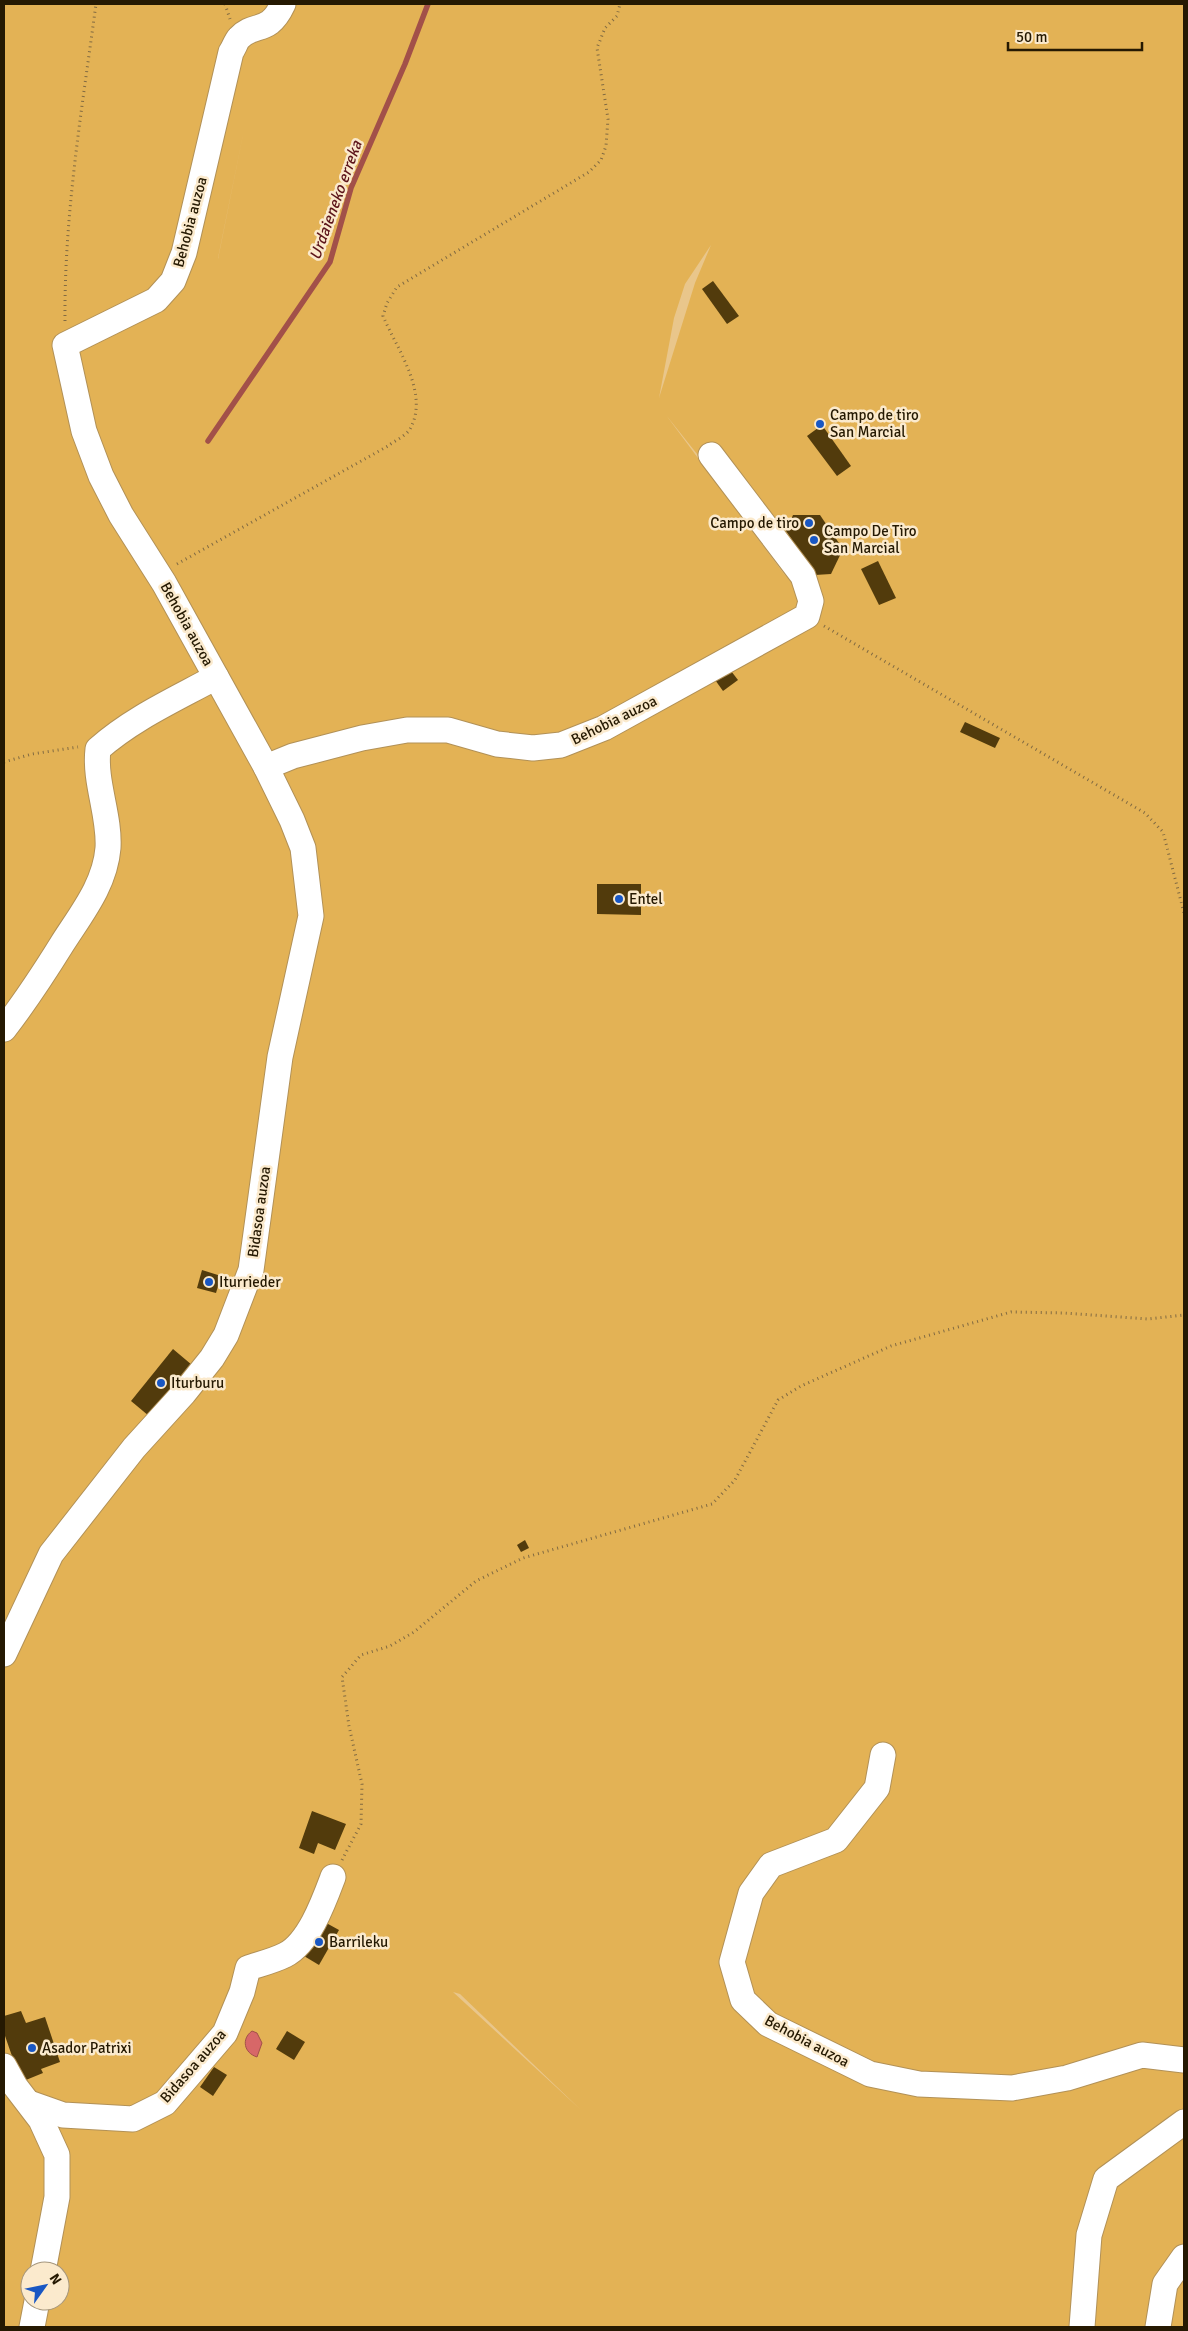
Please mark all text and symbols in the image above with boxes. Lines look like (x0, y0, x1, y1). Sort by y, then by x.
scale bar (1008, 20, 1142, 52)
text: 50 m (1016, 28, 1047, 46)
water label: Urdaieneko erreka (305, 137, 367, 263)
street label: Behobia auzoa (169, 175, 211, 269)
place label: Campo de tiro San Marcial (830, 406, 919, 441)
marker: Campo de tiro San Marcial (814, 418, 826, 430)
place label: Campo de tiro (710, 514, 799, 532)
marker: Campo de tiro (803, 517, 815, 529)
place label: Campo De Tiro San Marcial (824, 522, 917, 557)
marker: Campo De Tiro San Marcial (808, 534, 820, 546)
street label: Behobia auzoa (157, 579, 217, 669)
street label: Behobia auzoa (568, 691, 660, 749)
place label: Entel (629, 890, 663, 908)
marker: Entel (613, 893, 625, 905)
street label: Bidasoa auzoa (244, 1165, 274, 1259)
place label: Iturrieder (219, 1273, 281, 1291)
marker: Iturrieder (203, 1276, 215, 1288)
place label: Iturburu (171, 1374, 224, 1392)
marker: Iturburu (155, 1377, 167, 1389)
place label: Barrileku (329, 1933, 388, 1951)
marker: Barrileku (313, 1936, 325, 1948)
street label: Behobia auzoa (762, 2011, 852, 2071)
street label: Bidasoa auzoa (156, 2026, 230, 2106)
place label: Asador Patrixi (42, 2039, 132, 2057)
marker: Asador Patrixi (26, 2042, 38, 2054)
north arrow (20, 2261, 70, 2311)
text: N (46, 2270, 65, 2288)

